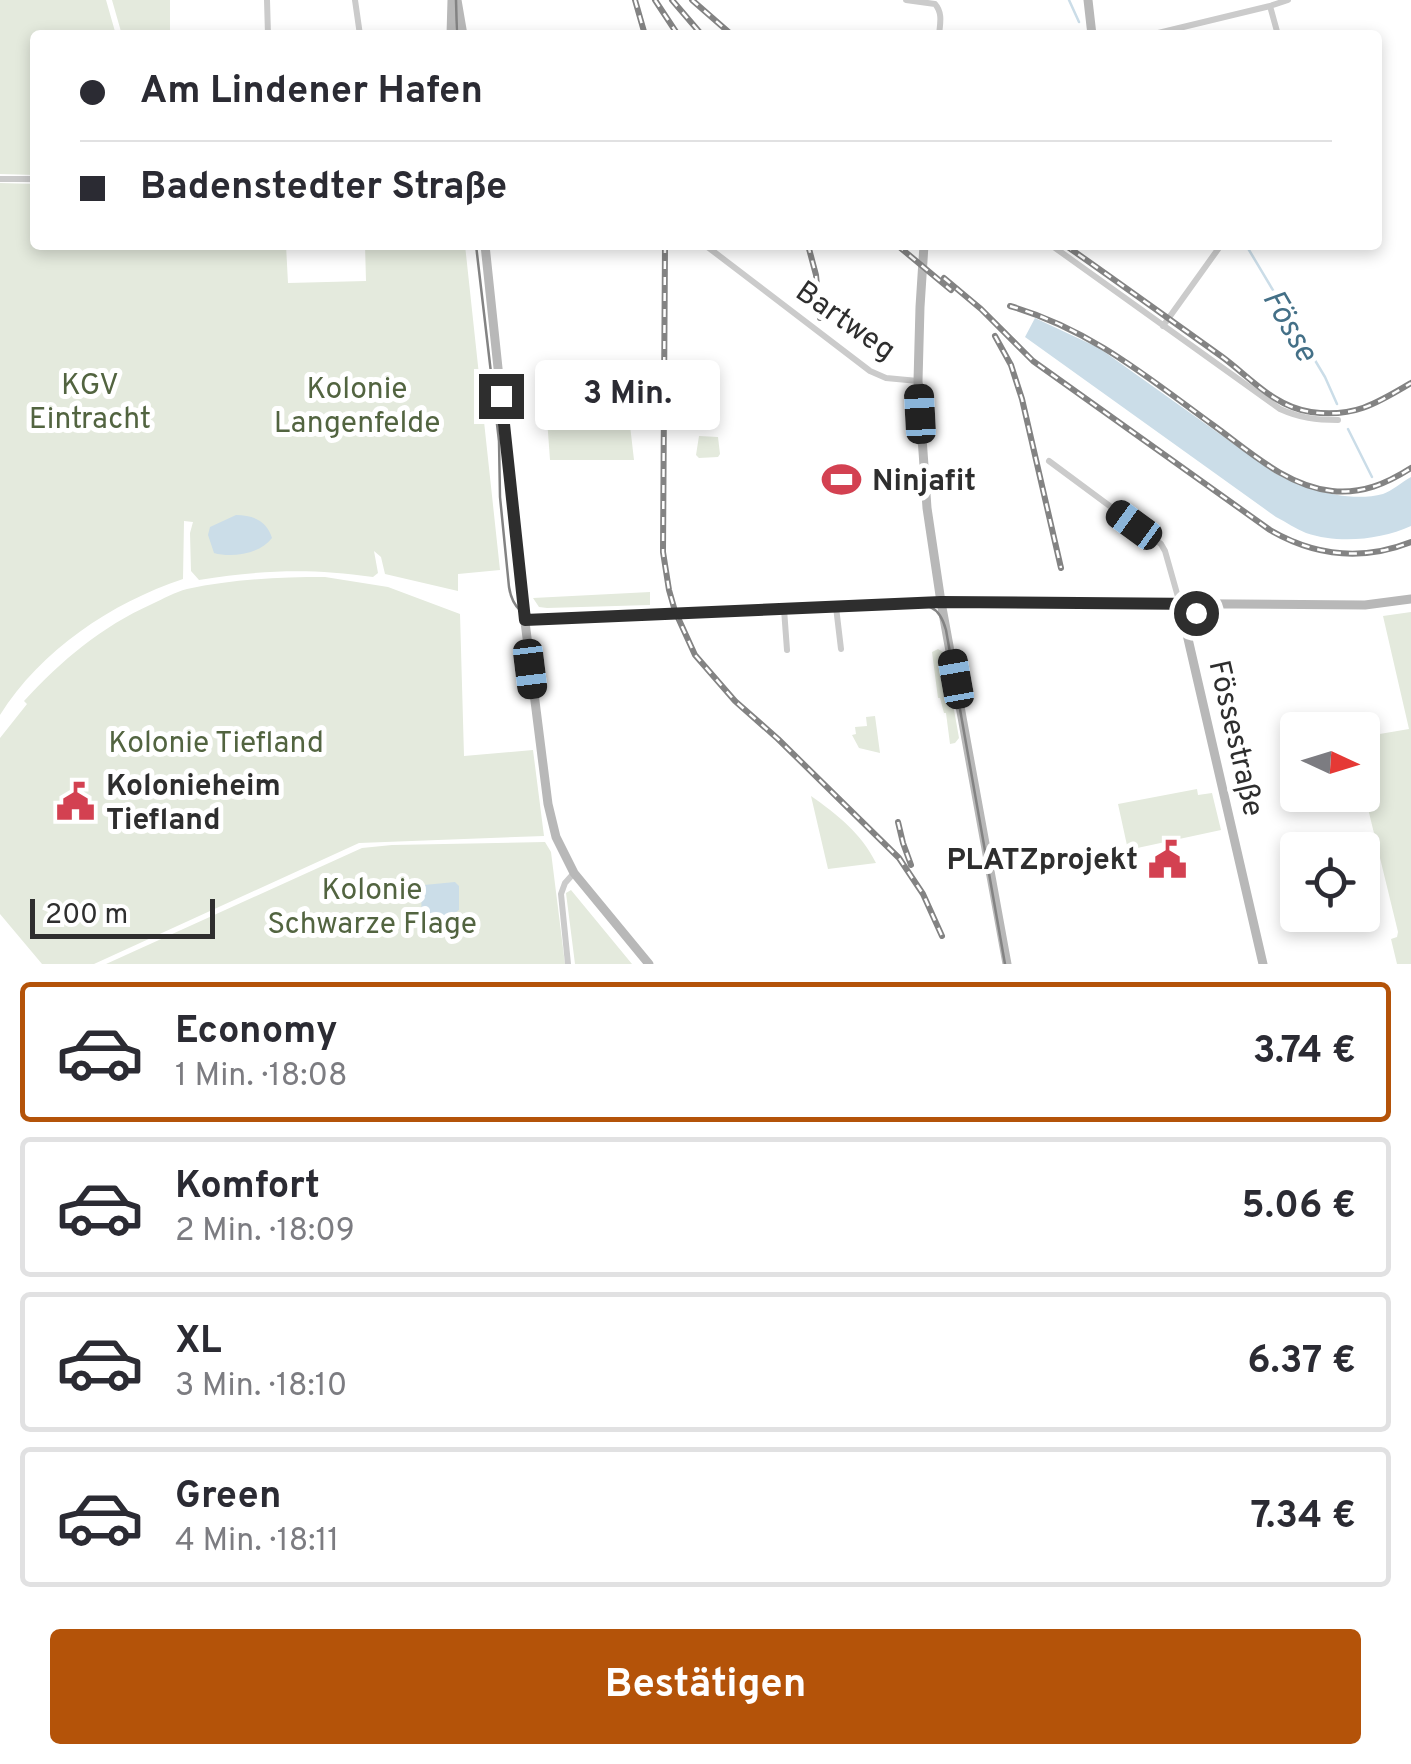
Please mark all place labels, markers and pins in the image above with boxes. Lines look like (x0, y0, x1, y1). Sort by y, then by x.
sports icon: Ninjafit (821, 459, 863, 501)
place label: Ninjafit (872, 464, 976, 501)
place label: Kolonieheim Tiefland (106, 769, 281, 840)
public building icon: Kolonieheim Tiefland (55, 781, 97, 823)
public building icon: PLATZprojekt (1147, 838, 1189, 880)
place label: PLATZprojekt (946, 843, 1138, 880)

